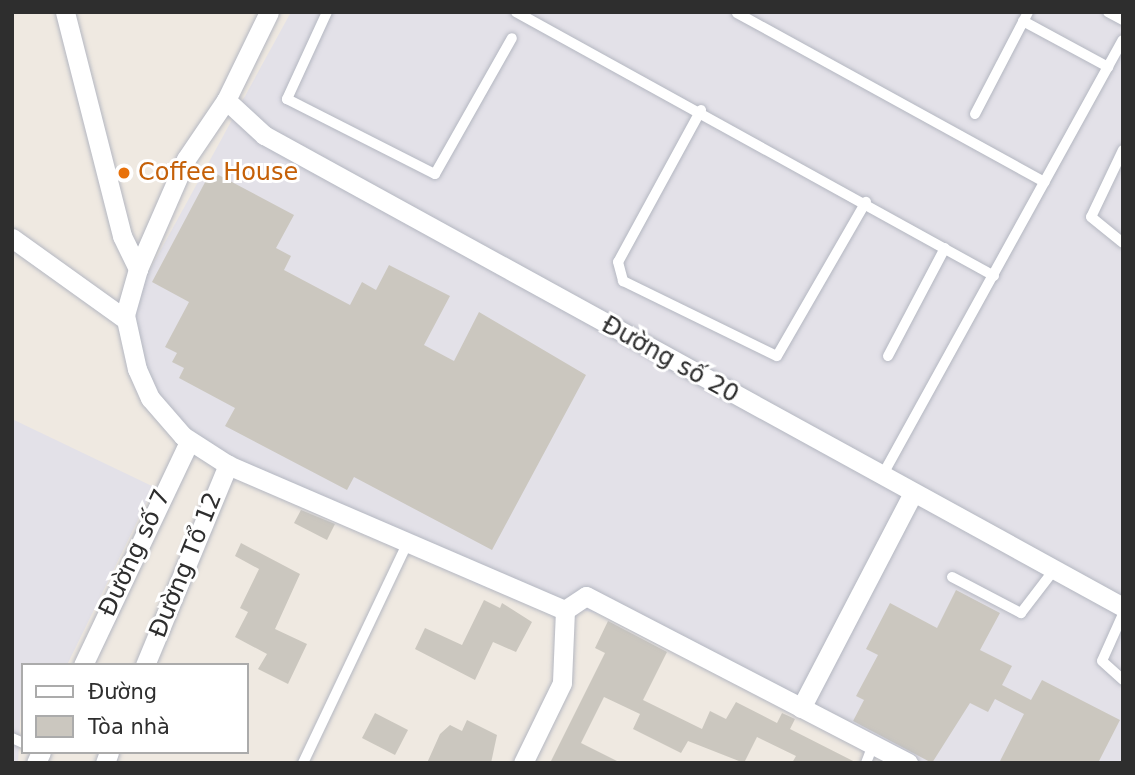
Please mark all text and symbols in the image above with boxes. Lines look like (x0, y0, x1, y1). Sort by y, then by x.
place label: Coffee House (138, 159, 298, 187)
marker: Coffee House (116, 165, 132, 181)
street label: Đường số 20 (597, 311, 743, 409)
street label: Đường số 7 (93, 485, 177, 621)
street label: Đường Tổ 12 (144, 488, 228, 642)
legend (21, 663, 248, 754)
text: Đường (88, 680, 157, 704)
text: Tòa nhà (88, 715, 170, 739)

